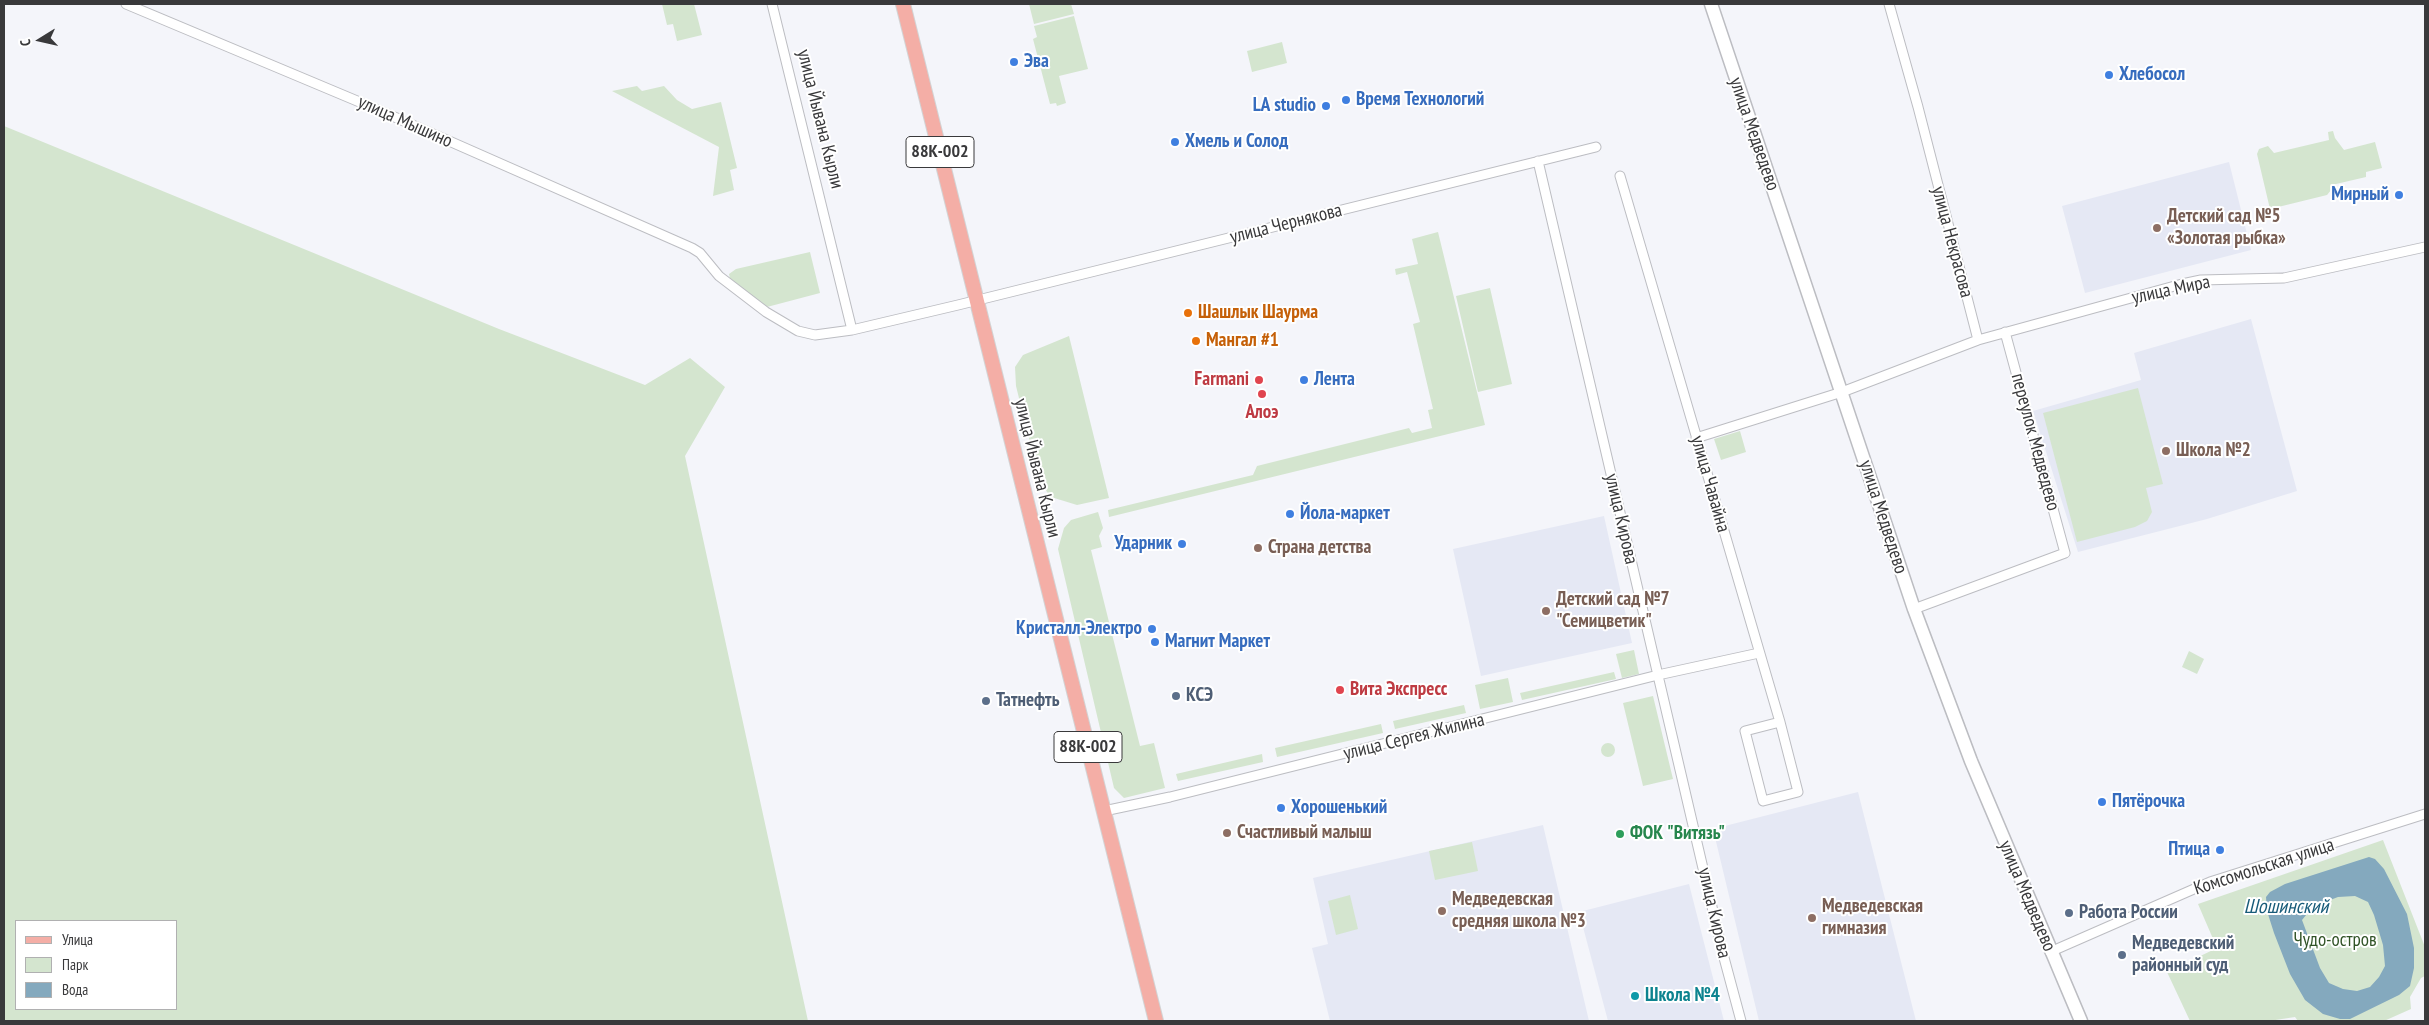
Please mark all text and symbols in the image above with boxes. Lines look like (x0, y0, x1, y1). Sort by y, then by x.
north arrow (15, 15, 65, 65)
text: С (16, 38, 35, 47)
street label: улица Йывана Кырли (792, 47, 848, 191)
place label: Эва (1024, 51, 1049, 73)
marker: Эва (1008, 56, 1020, 68)
place label: Хлебосол (2119, 64, 2185, 86)
marker: Хлебосол (2103, 69, 2115, 81)
street label: улица Медведево (1724, 74, 1784, 194)
place label: Время Технологий (1356, 89, 1484, 111)
street label: улица Мышино (354, 91, 456, 153)
marker: Время Технологий (1340, 94, 1352, 106)
place label: LА studio (1253, 95, 1316, 117)
marker: LА studio (1320, 100, 1332, 112)
place label: Хмель и Солод (1185, 131, 1288, 153)
road number: 88К-002 (906, 136, 974, 168)
marker: Хмель и Солод (1169, 136, 1181, 148)
street label: улица Некрасова (1926, 184, 1978, 300)
place label: Мирный (2331, 184, 2389, 206)
marker: Мирный (2393, 189, 2405, 201)
street label: улица Чернякова (1228, 199, 1344, 249)
place label: Детский сад №5 «Золотая рыбка» (2167, 206, 2286, 250)
marker: Детский сад №5 «Золотая рыбка» (2151, 222, 2163, 234)
street label: улица Мира (2130, 271, 2212, 309)
place label: Шашлык Шаурма (1198, 302, 1318, 324)
marker: Шашлык Шаурма (1182, 307, 1194, 319)
place label: Мангал #1 (1206, 330, 1279, 352)
marker: Мангал #1 (1190, 335, 1202, 347)
place label: Farmani (1194, 369, 1249, 391)
place label: Лента (1314, 369, 1355, 391)
street label: переулок Медведево (2006, 371, 2064, 513)
marker: Farmani (1253, 374, 1265, 386)
marker: Лента (1298, 374, 1310, 386)
marker: Алоэ (1256, 388, 1268, 400)
street label: улица Йывана Кырли (1009, 396, 1065, 540)
place label: Алоэ (1246, 402, 1278, 424)
street label: улица Чавайна (1685, 433, 1735, 535)
place label: Школа №2 (2176, 440, 2251, 462)
marker: Школа №2 (2160, 445, 2172, 457)
street label: улица Медведево (1854, 457, 1912, 577)
street label: улица Кирова (1599, 471, 1643, 567)
place label: Йола-маркет (1300, 503, 1390, 525)
marker: Йола-маркет (1284, 508, 1296, 520)
place label: Ударник (1114, 533, 1172, 555)
place label: Страна детства (1268, 537, 1371, 559)
marker: Ударник (1176, 538, 1188, 550)
marker: Страна детства (1252, 542, 1264, 554)
place label: Детский сад №7 "Семицветик" (1556, 589, 1670, 633)
marker: Детский сад №7 "Семицветик" (1540, 605, 1552, 617)
place label: Кристалл-Электро (1016, 618, 1142, 640)
marker: Кристалл-Электро (1146, 623, 1158, 635)
place label: Магнит Маркет (1165, 631, 1270, 653)
marker: Магнит Маркет (1149, 636, 1161, 648)
place label: Вита Экспресс (1350, 679, 1447, 701)
marker: Вита Экспресс (1334, 684, 1346, 696)
place label: КСЭ (1186, 685, 1213, 707)
place label: Татнефть (996, 690, 1059, 712)
marker: КСЭ (1170, 690, 1182, 702)
marker: Татнефть (980, 695, 992, 707)
street label: улица Сергея Жилина (1341, 708, 1487, 766)
road number: 88К-002 (1054, 732, 1122, 762)
place label: Пятёрочка (2112, 791, 2185, 813)
marker: Пятёрочка (2096, 796, 2108, 808)
place label: Хорошенький (1291, 797, 1387, 819)
marker: Хорошенький (1275, 802, 1287, 814)
place label: Счастливый малыш (1237, 822, 1372, 844)
place label: ФОК "Витязь" (1630, 823, 1725, 845)
marker: Счастливый малыш (1221, 827, 1233, 839)
marker: ФОК "Витязь" (1614, 828, 1626, 840)
street label: Комсомольская улица (2191, 834, 2337, 900)
street label: улица Медведево (1993, 837, 2061, 955)
place label: Птица (2168, 839, 2210, 861)
marker: Птица (2214, 844, 2226, 856)
street label: улица Кирова (1692, 865, 1736, 961)
place label: Медведевская средняя школа №3 (1452, 889, 1586, 933)
water label: Шошинский (2244, 895, 2328, 919)
place label: Медведевская гимназия (1822, 896, 1923, 940)
place label: Работа России (2079, 902, 2178, 924)
marker: Медведевская средняя школа №3 (1436, 905, 1448, 917)
marker: Работа России (2063, 907, 2075, 919)
marker: Медведевская гимназия (1806, 912, 1818, 924)
legend (15, 920, 178, 1010)
text: Улица (62, 930, 93, 949)
park label: Чудо-остров (2293, 930, 2377, 952)
place label: Медведевский районный суд (2132, 933, 2234, 977)
marker: Медведевский районный суд (2116, 949, 2128, 961)
text: Парк (62, 955, 88, 974)
text: Вода (62, 980, 88, 999)
place label: Школа №4 (1645, 985, 1720, 1007)
marker: Школа №4 (1629, 990, 1641, 1002)

